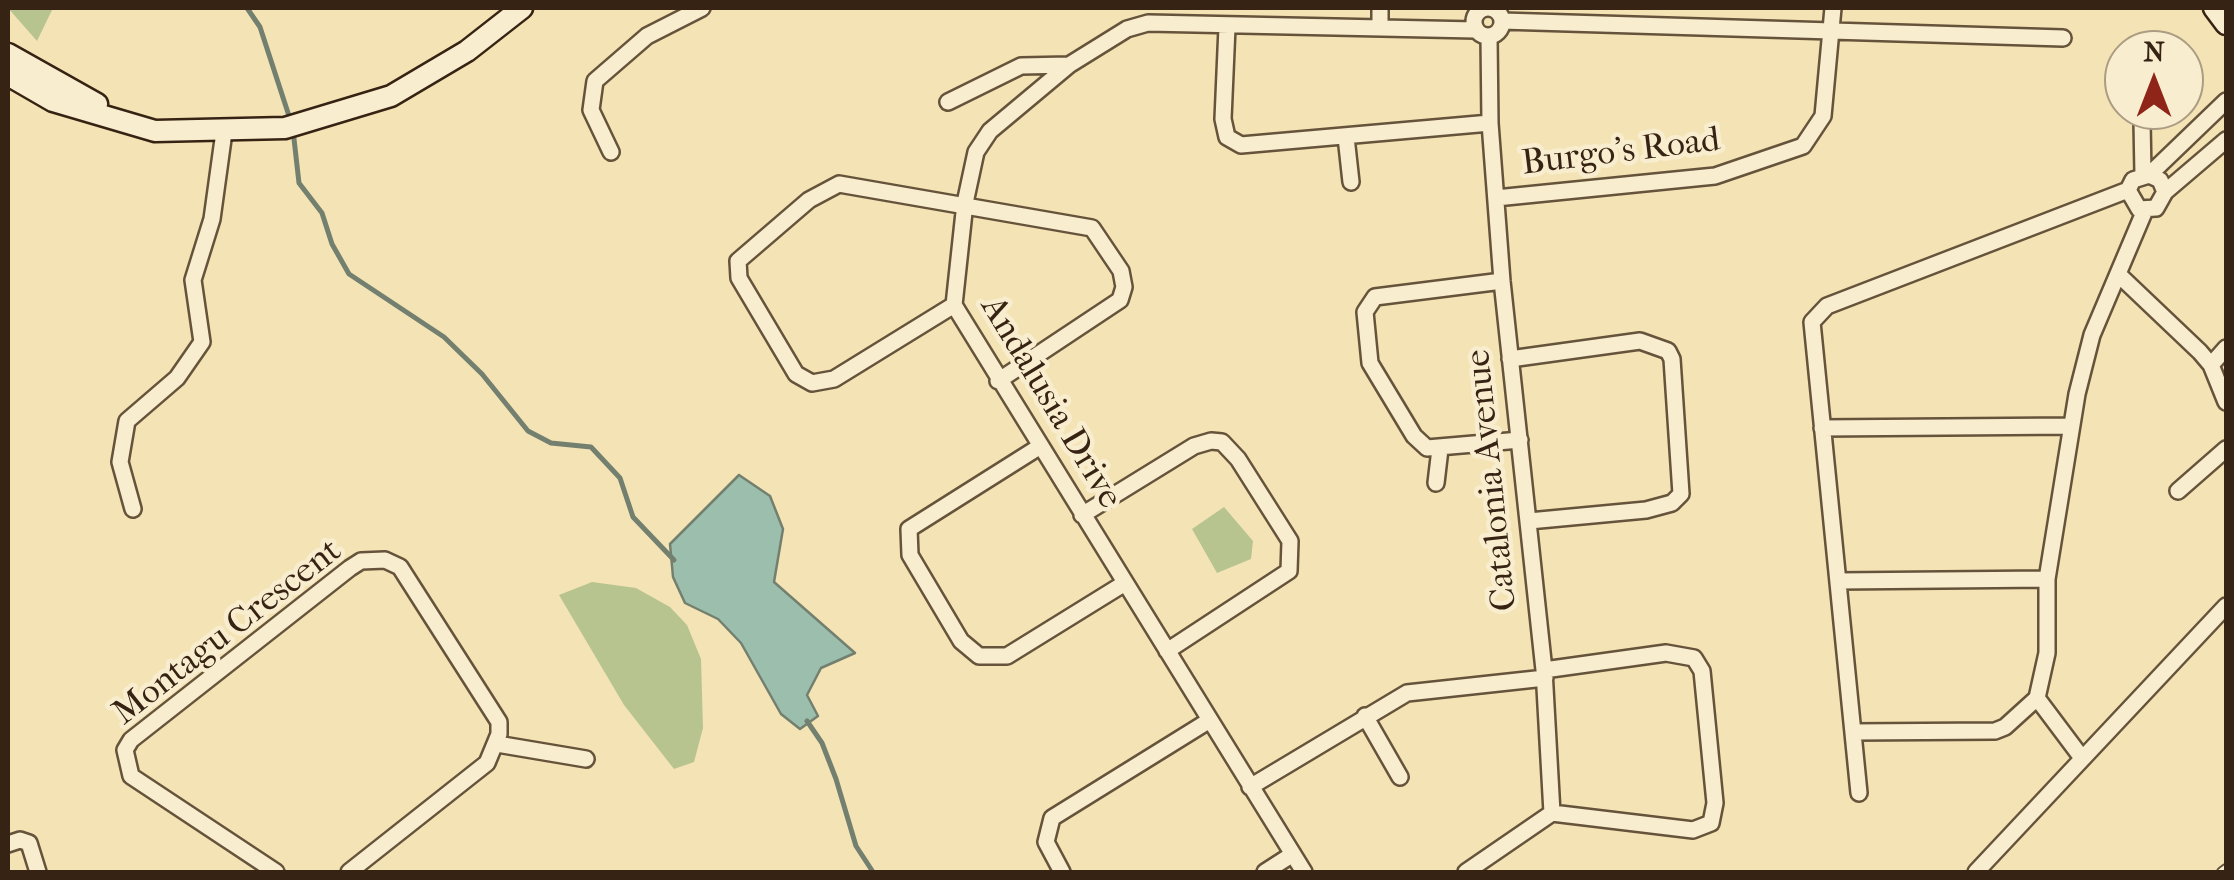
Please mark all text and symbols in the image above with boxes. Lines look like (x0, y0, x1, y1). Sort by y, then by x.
north arrow (2104, 30, 2204, 130)
text: N (2143, 35, 2165, 68)
street label: Burgo's Road (1520, 120, 1722, 186)
street label: Andalusia Drive (970, 289, 1130, 517)
street label: Catalonia Avenue (1458, 347, 1528, 613)
street label: Montagu Crescent (106, 531, 350, 735)

